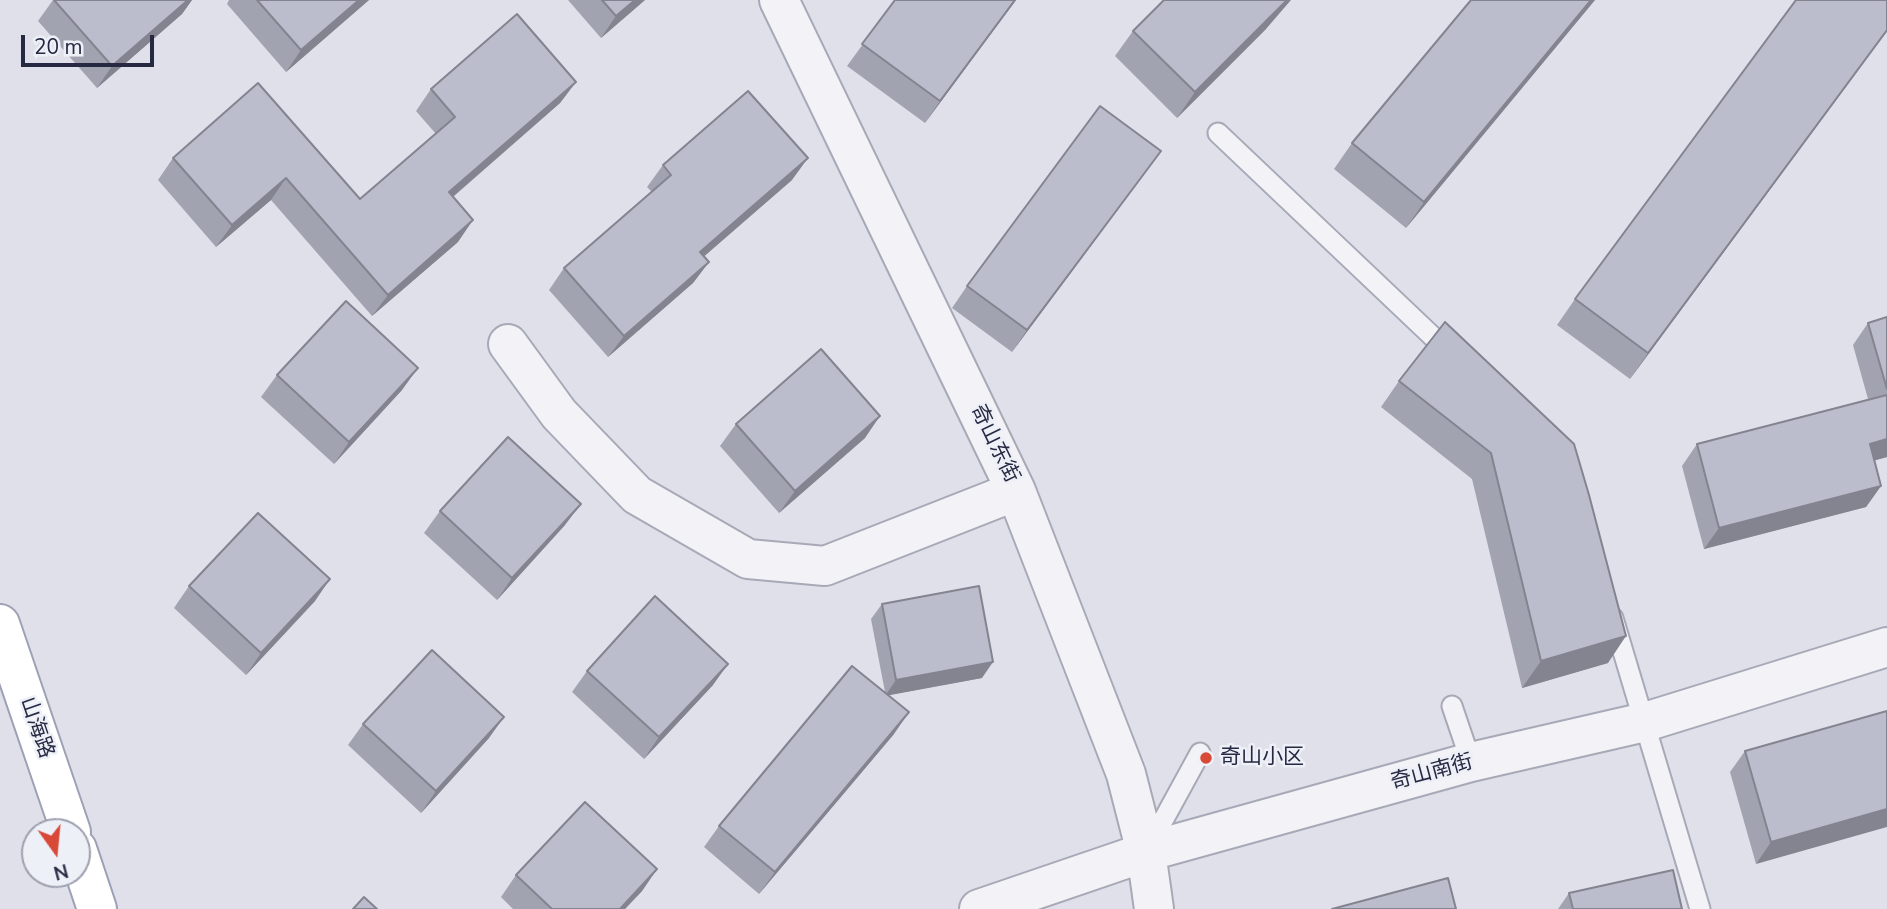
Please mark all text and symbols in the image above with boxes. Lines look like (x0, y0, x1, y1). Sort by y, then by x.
scale bar (24, 21, 158, 65)
text: 20 m (34, 33, 83, 61)
street label: 奇山东街 (964, 401, 1024, 487)
street label: 山海路 (14, 694, 58, 762)
place label: 奇山小区 (1220, 745, 1304, 771)
marker: 奇山小区 (1198, 750, 1214, 766)
street label: 奇山南街 (1388, 750, 1476, 796)
north arrow (21, 818, 91, 888)
text: N (51, 857, 71, 886)

